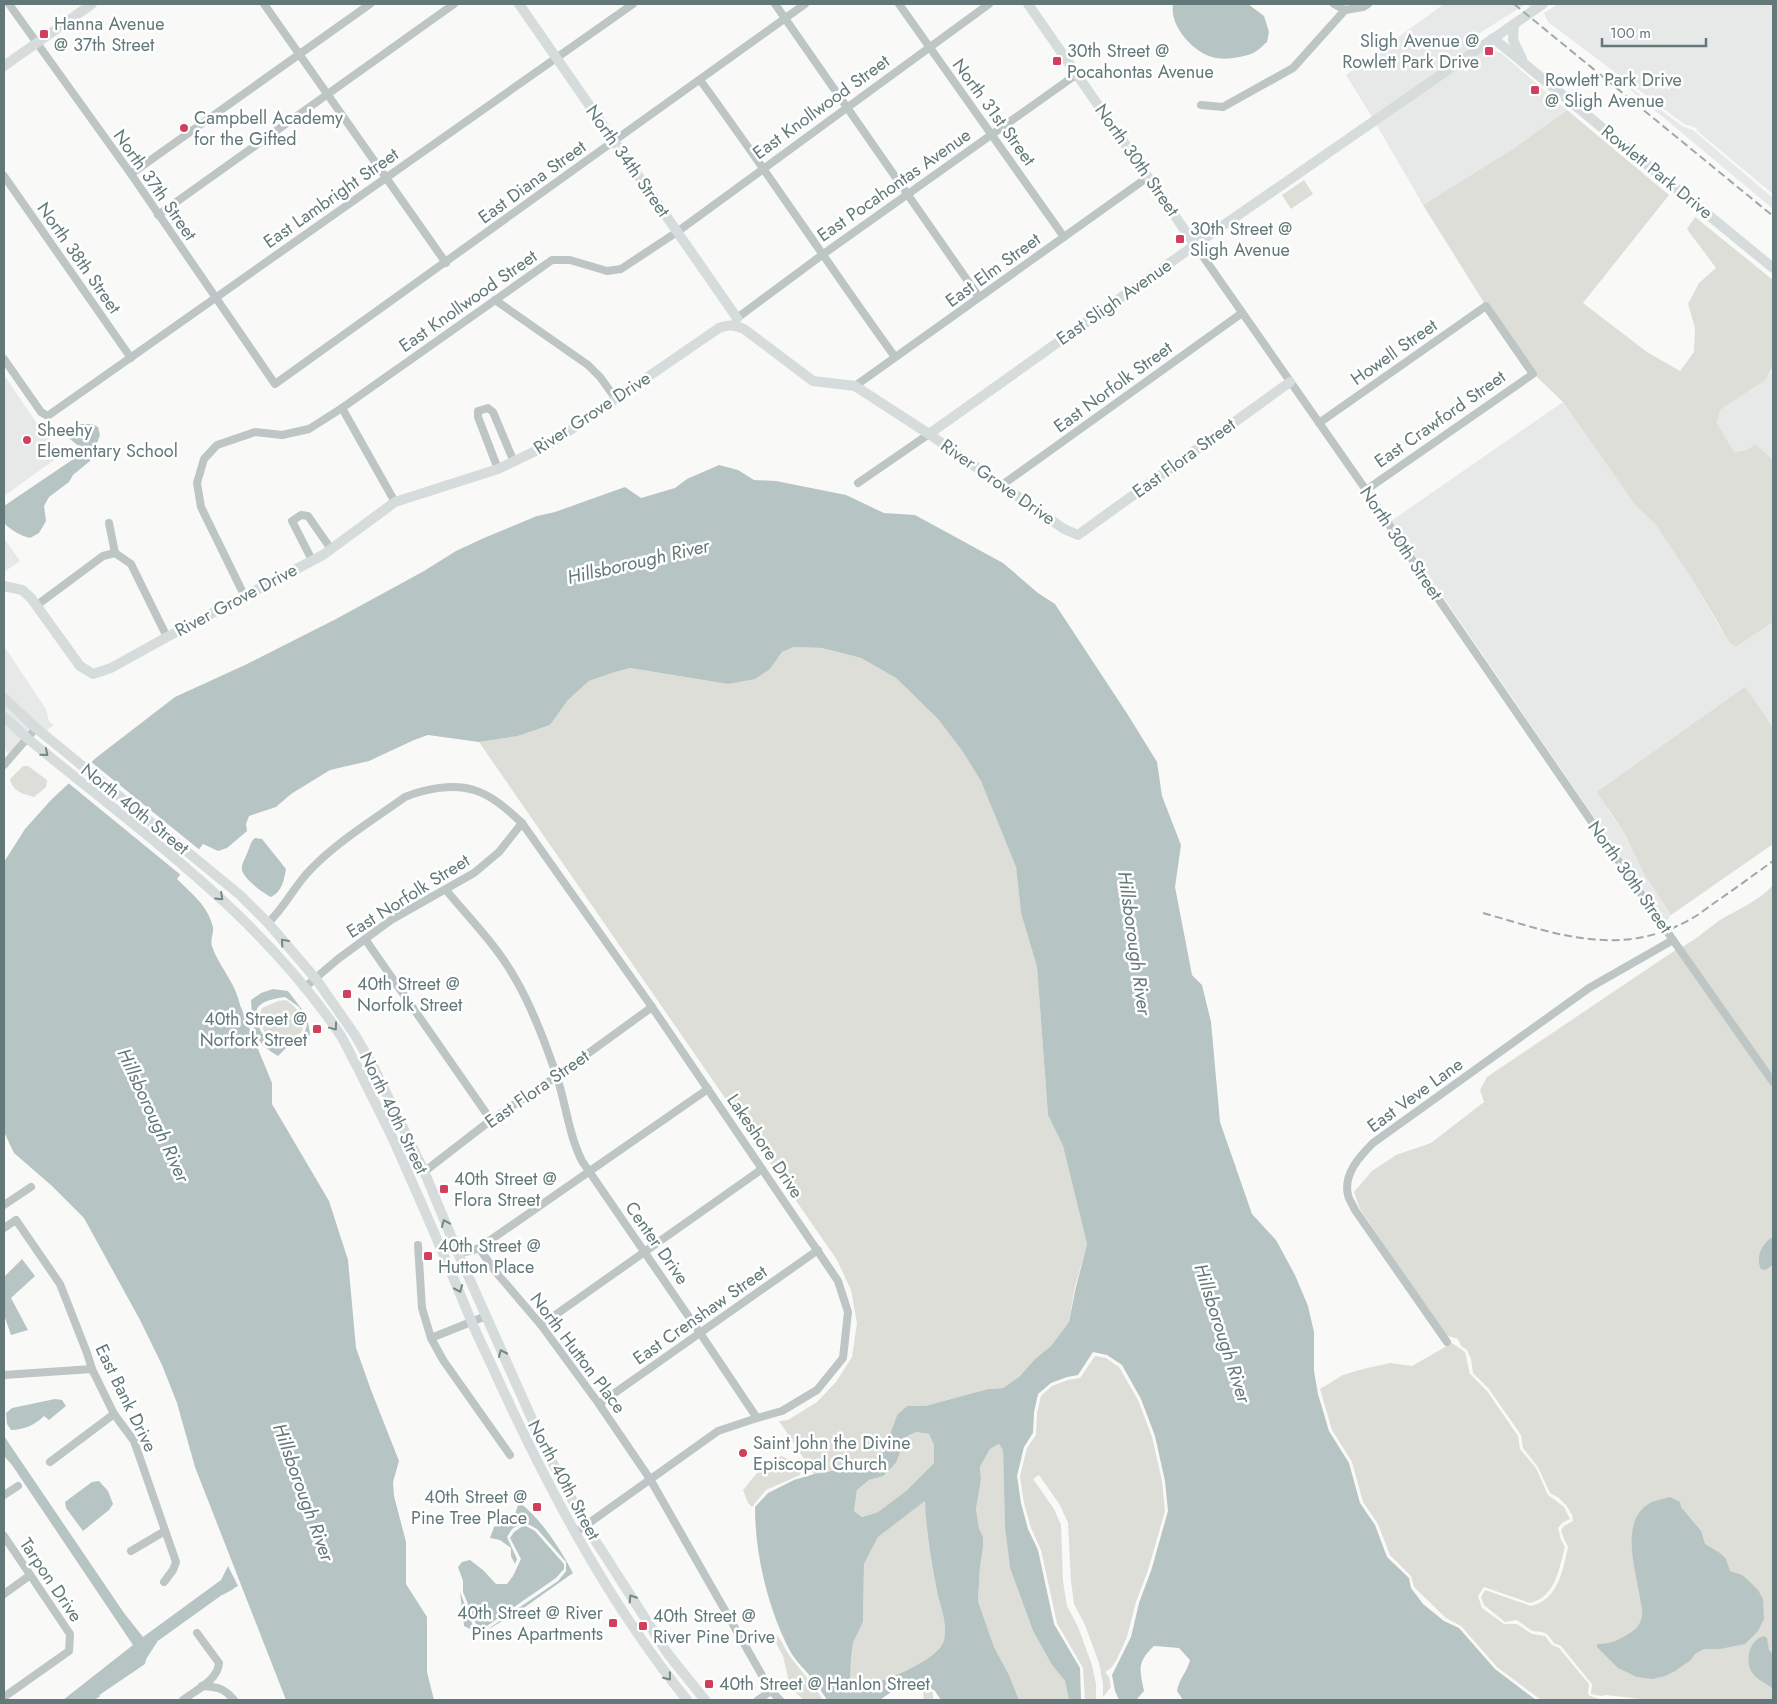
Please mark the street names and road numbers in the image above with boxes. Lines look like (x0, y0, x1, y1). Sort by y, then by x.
street label: East Knollwood Street (747, 48, 895, 166)
street label: North 31st Street (946, 53, 1042, 172)
street label: North 30th Street (1089, 99, 1186, 222)
street label: North 34th Street (580, 100, 677, 223)
street label: Rowlett Park Drive (1596, 119, 1718, 225)
street label: East Pocahontas Avenue (812, 122, 976, 248)
street label: North 37th Street (107, 124, 203, 246)
street label: East Diana Street (473, 134, 592, 230)
street label: East Lambright Street (258, 141, 404, 254)
street label: North 38th Street (31, 197, 128, 320)
street label: East Elm Street (940, 226, 1046, 313)
street label: East Knollwood Street (394, 243, 543, 359)
street label: East Sligh Avenue (1051, 253, 1177, 351)
street label: Howell Street (1345, 312, 1443, 391)
street label: East Norfolk Street (1048, 335, 1178, 439)
street label: East Crawford Street (1369, 364, 1511, 474)
street label: River Grove Drive (528, 365, 656, 461)
street label: East Flora Street (1127, 411, 1241, 504)
street label: River Grove Drive (935, 433, 1061, 531)
street label: North 30th Street (1353, 481, 1449, 605)
street label: River Grove Drive (170, 557, 302, 643)
street label: North 40th Street (75, 757, 195, 861)
street label: North 30th Street (1582, 816, 1679, 939)
street label: East Norfolk Street (341, 847, 475, 944)
street label: East Flora Street (480, 1043, 595, 1135)
street label: North 40th Street (353, 1048, 435, 1179)
street label: East Veve Lane (1362, 1051, 1468, 1139)
street label: Lakeshore Drive (720, 1089, 810, 1203)
street label: Center Drive (619, 1196, 695, 1290)
street label: East Crenshaw Street (628, 1259, 773, 1371)
street label: North Hutton Place (524, 1287, 632, 1419)
street label: East Bank Drive (89, 1340, 163, 1456)
street label: North 40th Street (521, 1415, 607, 1545)
street label: Tarpon Drive (13, 1533, 89, 1627)

